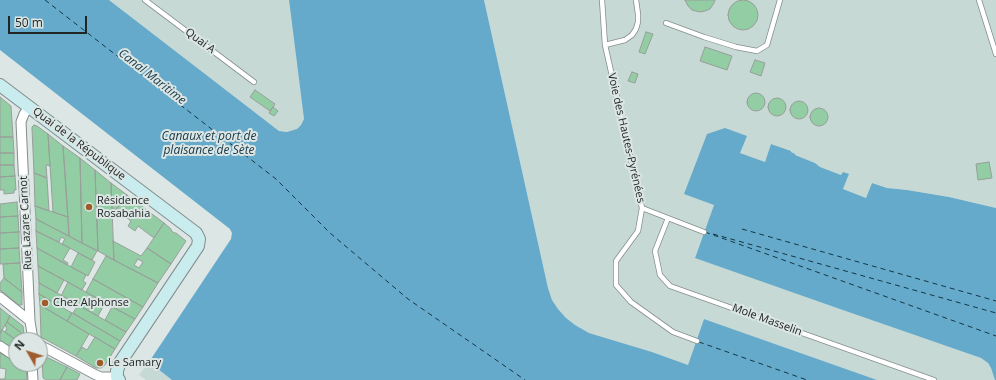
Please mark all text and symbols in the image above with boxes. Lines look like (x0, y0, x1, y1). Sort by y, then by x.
scale bar (10, 8, 89, 34)
text: 50 m (15, 14, 43, 31)
street label: Quai A (182, 25, 218, 57)
water label: Canal Maritime (115, 46, 189, 108)
street label: Voie des Hautes-Pyrénées (605, 72, 647, 204)
street label: Quai de la République (30, 105, 128, 183)
water label: Canaux et port de plaisance de Sète (162, 130, 256, 158)
street label: Rue Lazare Carnot (17, 176, 35, 270)
place label: Résidence Rosabahia (97, 194, 150, 220)
marker: Résidence Rosabahia (84, 202, 94, 212)
place label: Chez Alphonse (53, 296, 129, 310)
marker: Chez Alphonse (40, 298, 50, 308)
street label: Mole Masselin (730, 301, 804, 339)
north arrow (8, 332, 48, 372)
text: N (10, 337, 28, 353)
place label: Le Samary (108, 356, 161, 370)
marker: Le Samary (95, 358, 105, 368)

